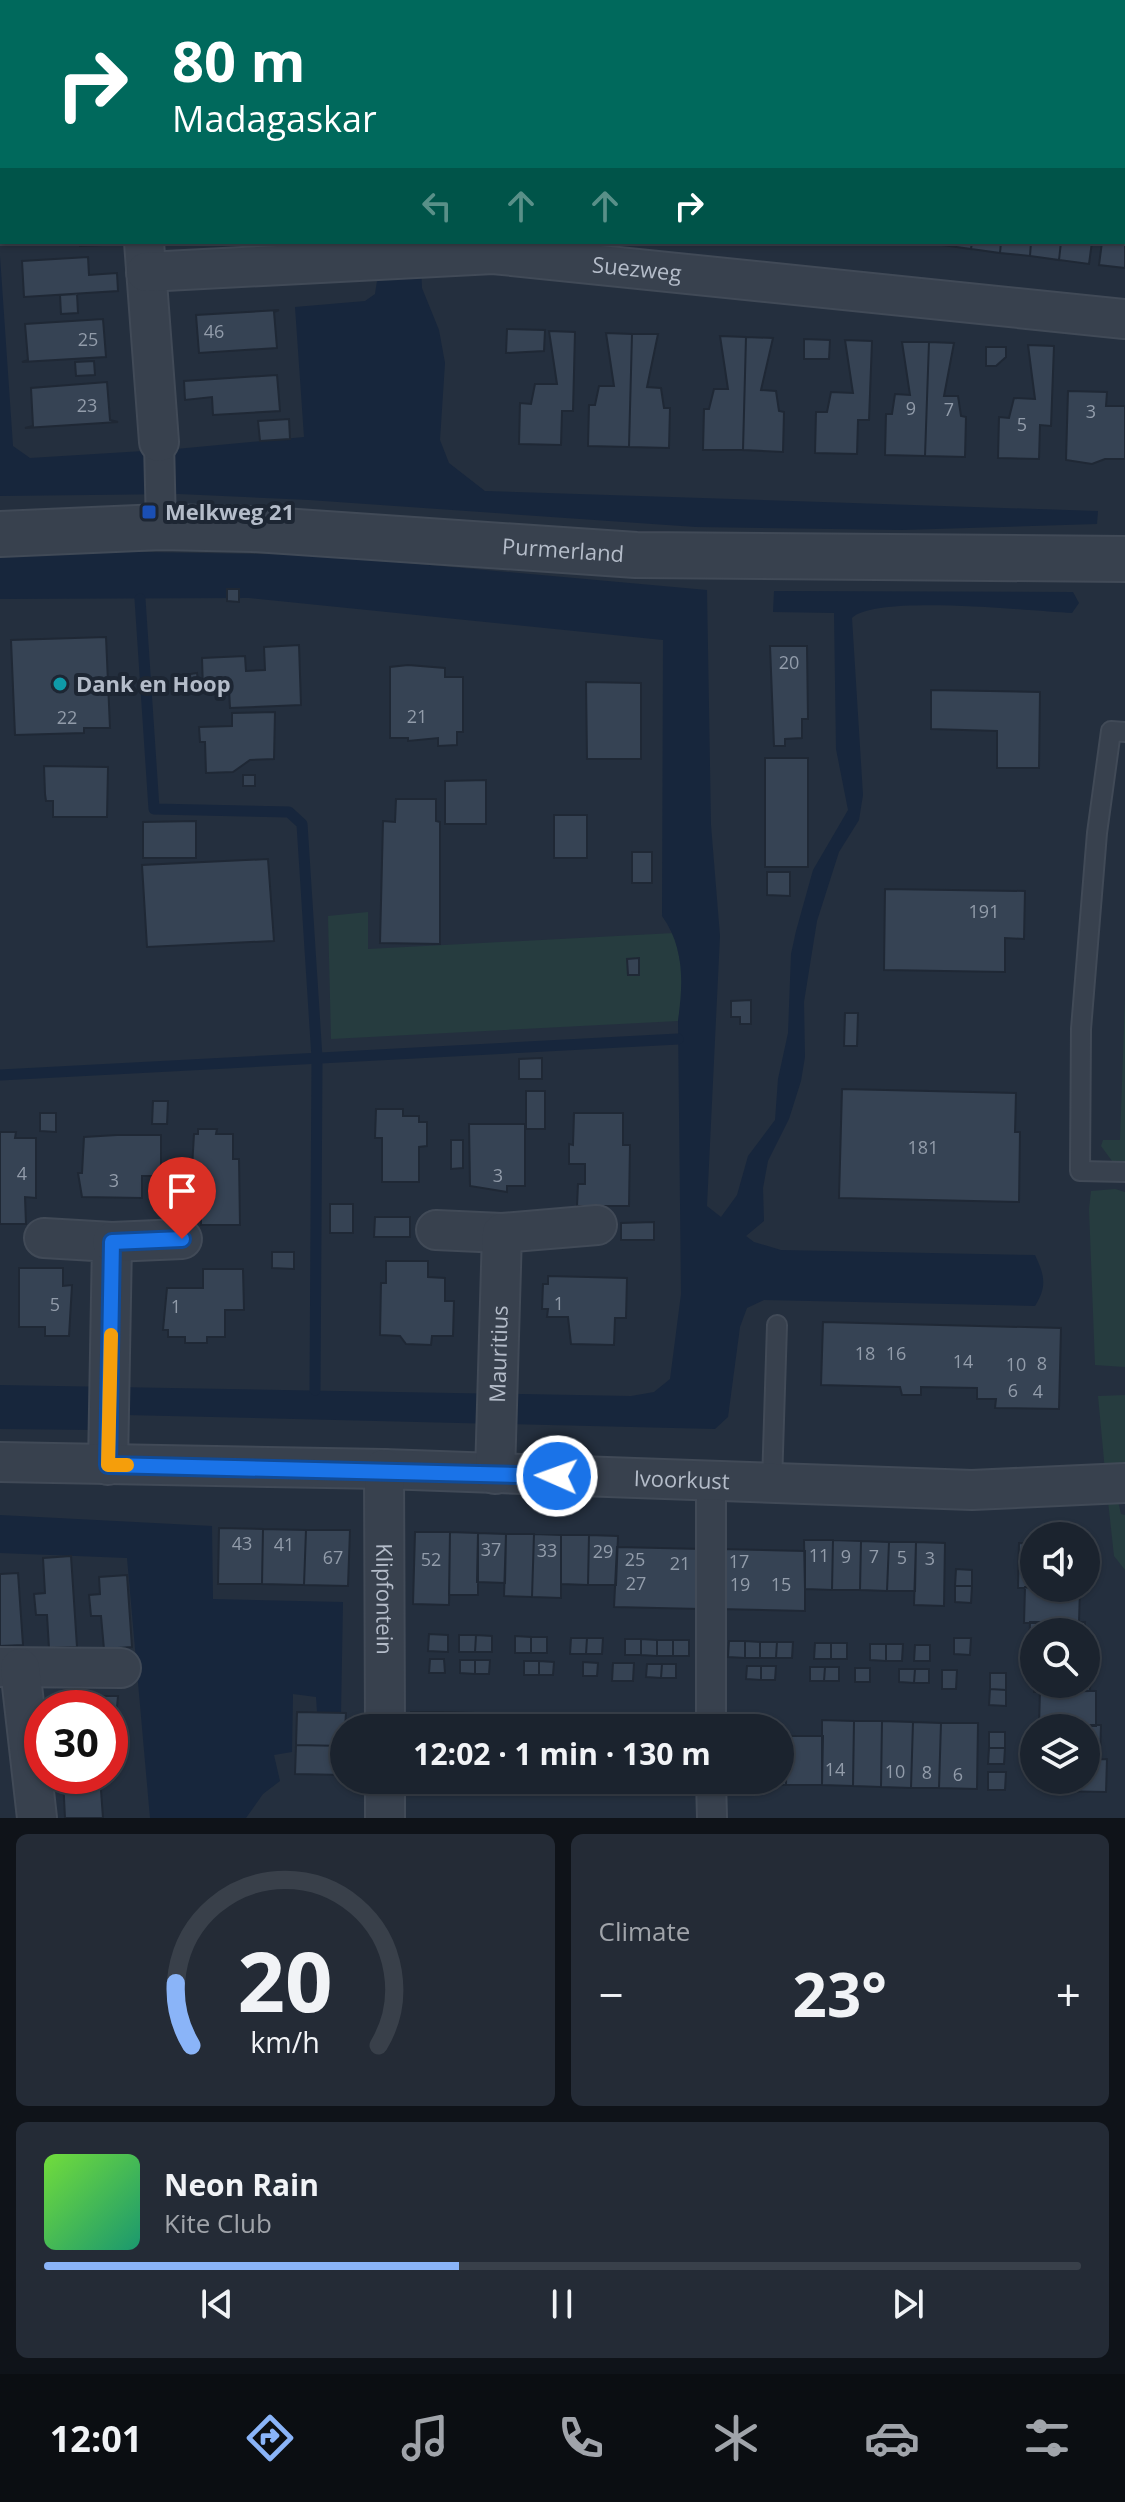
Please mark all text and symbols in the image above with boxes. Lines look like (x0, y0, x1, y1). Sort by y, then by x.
text: 80 m (172, 22, 306, 98)
icon: right (40, 32, 144, 136)
text: Madagaskar (172, 94, 377, 143)
icon: left (415, 184, 459, 228)
icon: ahead (499, 184, 543, 228)
icon: ahead (583, 184, 627, 228)
icon: right (667, 184, 711, 228)
street label: Suezweg (591, 248, 683, 287)
house number: 46 (204, 319, 224, 343)
house number: 25 (78, 327, 98, 351)
house number: 23 (77, 393, 97, 417)
house number: 9 (906, 396, 916, 420)
house number: 7 (944, 397, 954, 421)
house number: 3 (1086, 399, 1096, 423)
house number: 5 (1017, 412, 1027, 436)
place label: Melkweg 21 (165, 496, 294, 526)
marker: Melkweg 21 (140, 503, 158, 521)
street label: Purmerland (501, 530, 625, 568)
house number: 20 (779, 650, 799, 674)
place label: Dank en Hoop (76, 668, 231, 698)
marker: Dank en Hoop (51, 675, 69, 693)
house number: 21 (407, 704, 427, 728)
house number: 22 (57, 705, 77, 729)
house number: 191 (969, 899, 999, 923)
house number: 181 (908, 1135, 938, 1159)
pin (148, 1157, 216, 1239)
house number: 4 (17, 1161, 27, 1185)
house number: 3 (493, 1163, 503, 1187)
house number: 3 (109, 1168, 119, 1192)
icon: arrive (160, 1169, 204, 1213)
house number: 1 (554, 1291, 564, 1315)
house number: 5 (50, 1292, 60, 1316)
house number: 1 (171, 1294, 181, 1318)
street label: Mauritius (481, 1305, 514, 1403)
house number: 18 (855, 1341, 875, 1365)
house number: 16 (886, 1341, 906, 1365)
house number: 14 (953, 1349, 973, 1373)
house number: 8 (1037, 1351, 1047, 1375)
house number: 10 (1006, 1352, 1026, 1376)
house number: 6 (1008, 1378, 1018, 1402)
house number: 4 (1033, 1379, 1043, 1403)
position arrow (515, 1434, 599, 1518)
street label: Ivoorkust (633, 1462, 730, 1495)
map controls (1020, 1522, 1100, 1794)
button: sound (1020, 1522, 1100, 1602)
house number: 43 (232, 1531, 252, 1555)
house number: 41 (274, 1532, 294, 1556)
house number: 37 (481, 1537, 501, 1561)
house number: 33 (537, 1538, 557, 1562)
house number: 29 (593, 1539, 613, 1563)
street label: Klipfontein (370, 1543, 401, 1655)
house number: 11 (809, 1543, 829, 1567)
house number: 9 (841, 1544, 851, 1568)
house number: 7 (869, 1544, 879, 1568)
house number: 67 (323, 1545, 343, 1569)
house number: 5 (897, 1545, 907, 1569)
house number: 3 (925, 1546, 935, 1570)
house number: 52 (421, 1547, 441, 1571)
house number: 25 (625, 1547, 645, 1571)
house number: 17 (729, 1549, 749, 1573)
house number: 21 (670, 1551, 690, 1575)
house number: 27 (626, 1571, 646, 1595)
house number: 19 (730, 1572, 750, 1596)
house number: 15 (771, 1572, 791, 1596)
button: search (1020, 1618, 1100, 1698)
speed limit sign: 30 (24, 1690, 128, 1794)
button: layers (1020, 1714, 1100, 1794)
text: 12:02 · 1 min · 130 m (413, 1733, 711, 1774)
house number: 14 (825, 1757, 845, 1781)
house number: 10 (885, 1759, 905, 1783)
house number: 8 (922, 1760, 932, 1784)
house number: 6 (953, 1762, 963, 1786)
text: Climate (599, 1913, 690, 1949)
text: 20 (238, 1923, 333, 2036)
text: 23° (793, 1953, 887, 2035)
text: − (599, 1964, 624, 2024)
text: + (1056, 1964, 1081, 2024)
text: km/h (251, 2022, 320, 2061)
text: Neon Rain (164, 2164, 319, 2205)
text: Kite Club (164, 2205, 272, 2241)
icon: previous (195, 2282, 239, 2326)
icon: pause (540, 2282, 584, 2326)
icon: next (886, 2282, 930, 2326)
icon: directions (242, 2410, 298, 2466)
icon: music (397, 2410, 453, 2466)
icon: phone (553, 2410, 609, 2466)
icon: climate (708, 2410, 764, 2466)
icon: car (864, 2410, 920, 2466)
icon: filters (1019, 2410, 1075, 2466)
text: 12:01 (50, 2414, 142, 2463)

